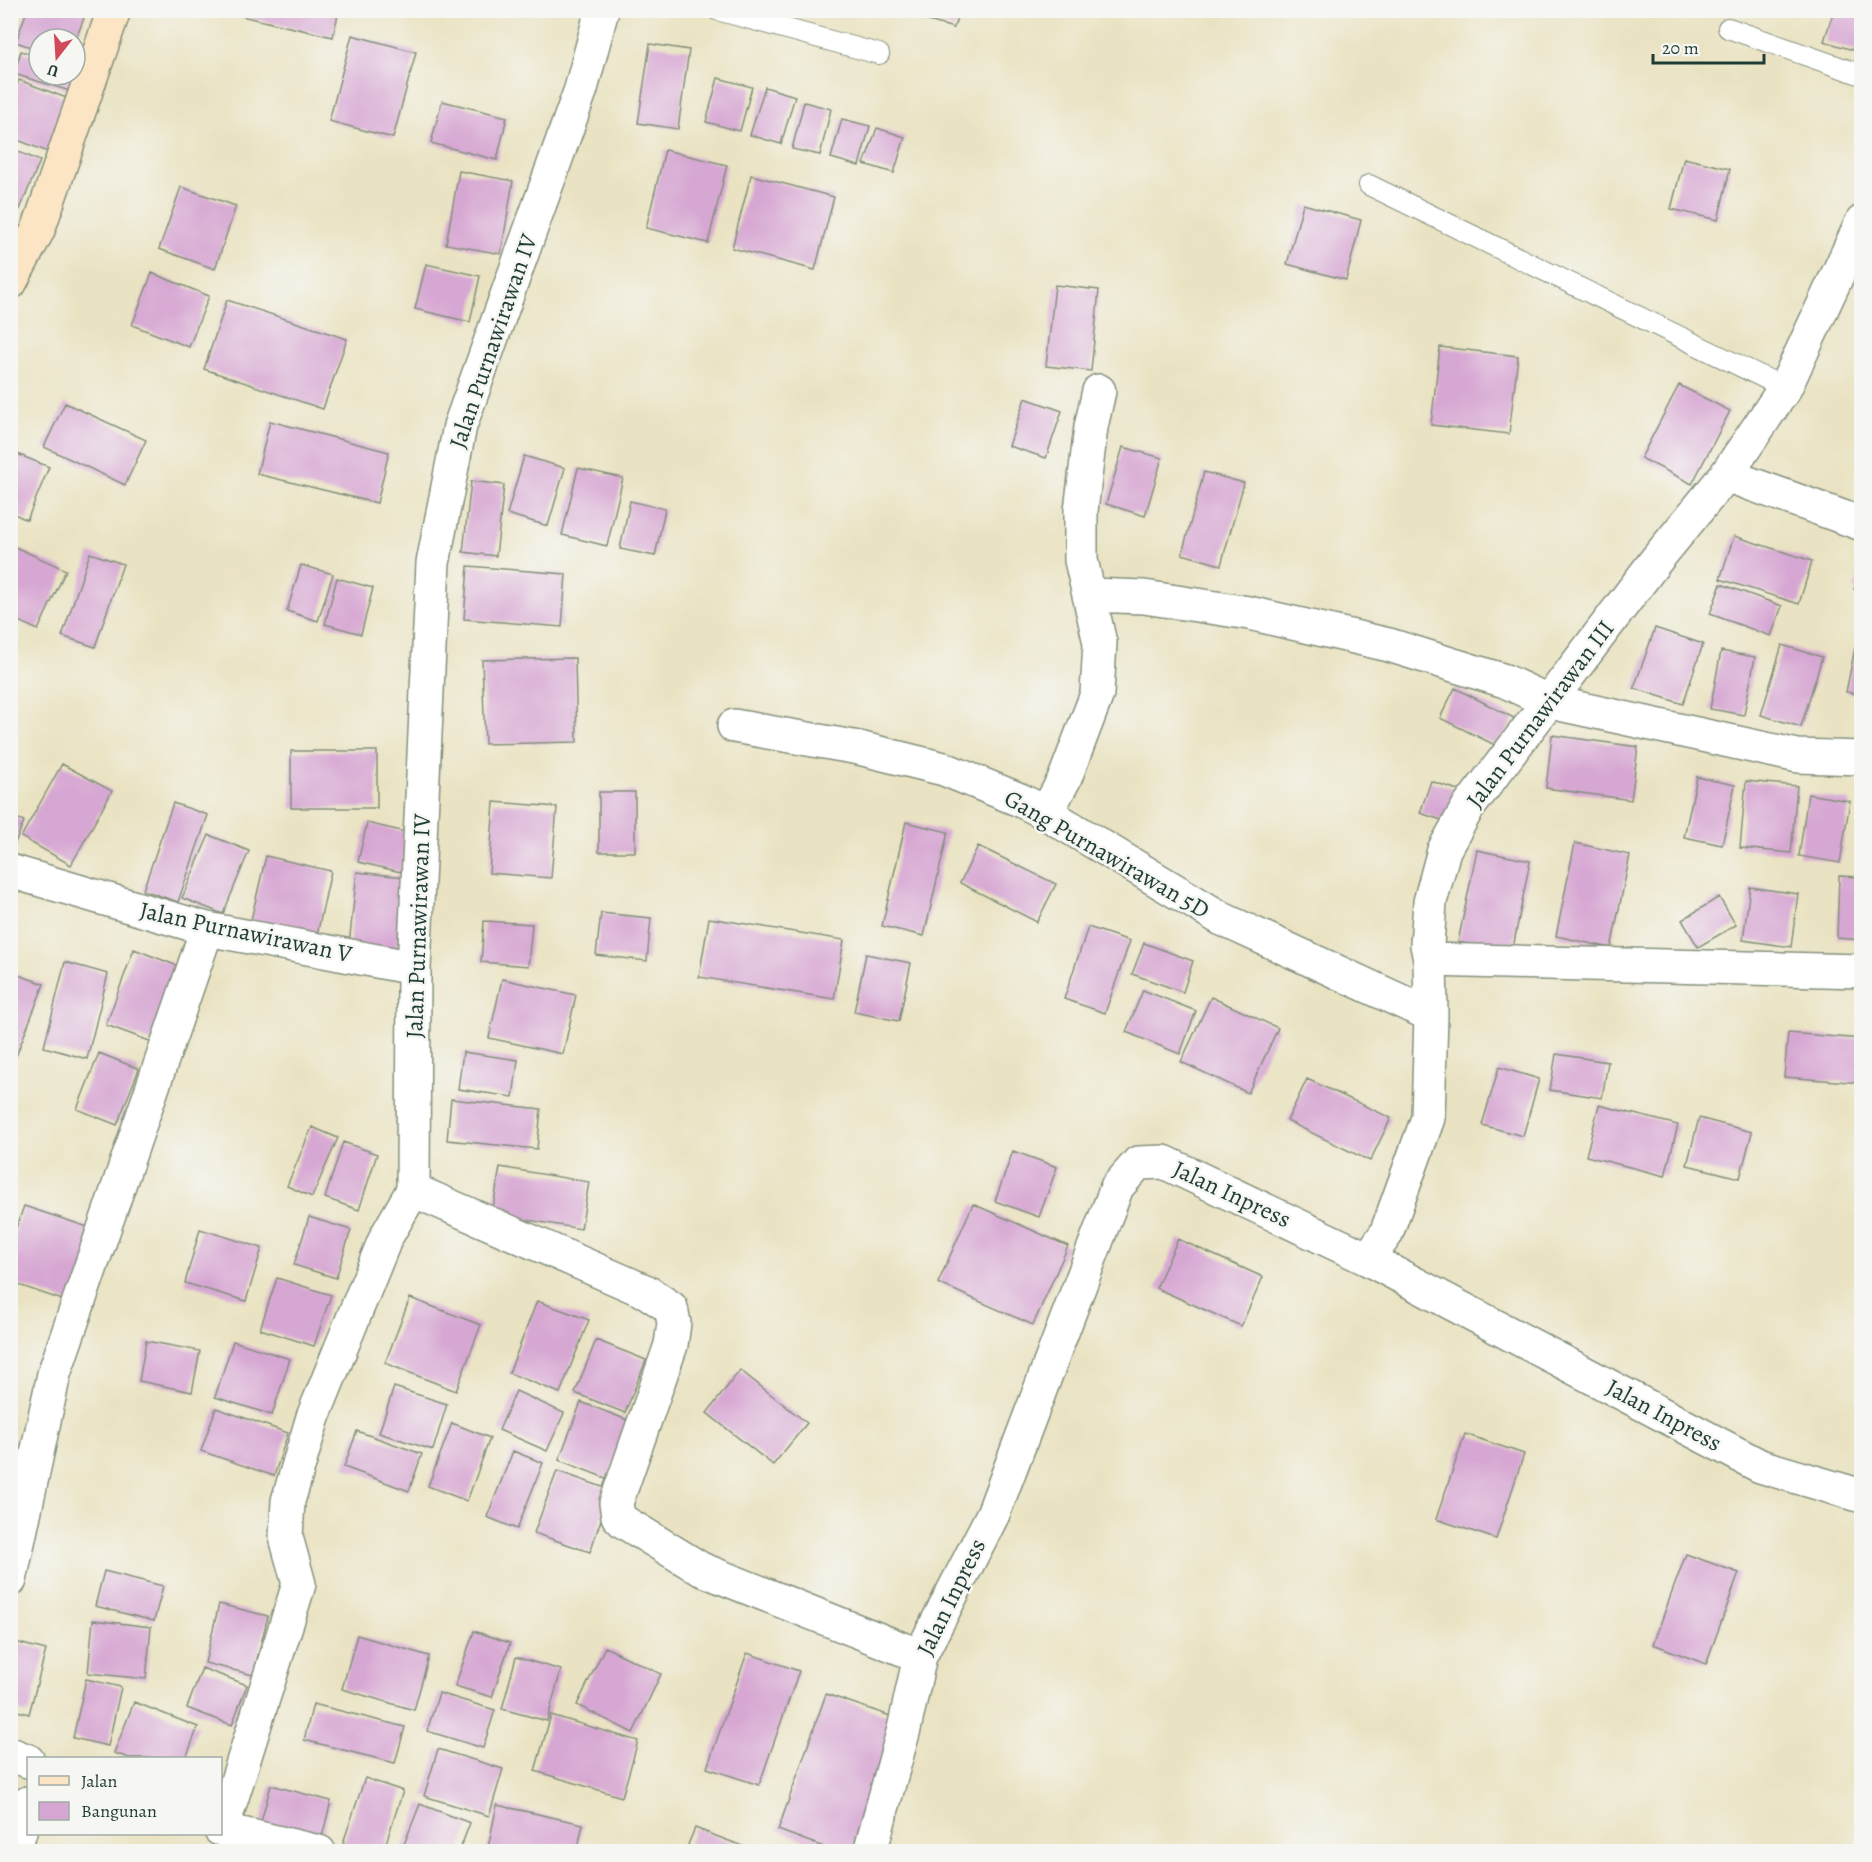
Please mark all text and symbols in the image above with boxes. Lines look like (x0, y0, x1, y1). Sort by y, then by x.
north arrow (27, 27, 87, 87)
scale bar (1653, 27, 1764, 65)
text: 20 m (1662, 36, 1699, 60)
text: U (44, 58, 61, 82)
street label: Jalan Purnawirawan IV (441, 229, 545, 453)
street label: Jalan Purnawirawan III (1459, 614, 1621, 814)
street label: Gang Purnawirawan 5D (998, 782, 1216, 926)
street label: Jalan Purnawirawan IV (398, 813, 438, 1039)
street label: Jalan Purnawirawan V (137, 894, 355, 970)
street label: Jalan Inpress (1168, 1153, 1296, 1235)
street label: Jalan Inpress (1601, 1371, 1727, 1459)
street label: Jalan Inpress (909, 1533, 993, 1661)
legend (27, 1757, 222, 1835)
text: Jalan (81, 1769, 118, 1793)
text: Bangunan (81, 1799, 157, 1823)

